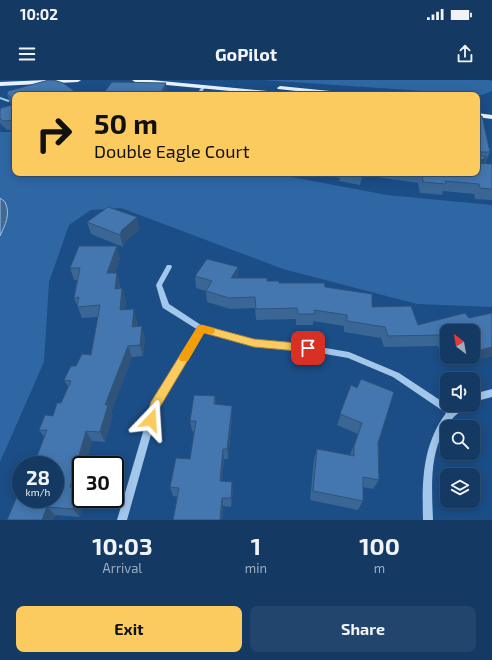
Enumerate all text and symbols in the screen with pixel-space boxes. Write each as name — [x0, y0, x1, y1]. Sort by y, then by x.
text: 10:02 — [20, 5, 58, 23]
icon: menu — [16, 43, 38, 65]
text: GoPilot — [215, 43, 277, 65]
icon: share — [454, 43, 476, 65]
text: 50 m — [94, 106, 158, 140]
icon: right — [28, 108, 80, 160]
text: Double Eagle Court — [94, 140, 250, 162]
north arrow — [440, 324, 480, 364]
map controls — [440, 324, 480, 508]
pin — [291, 331, 325, 365]
icon: arrive — [297, 337, 319, 359]
button: sound — [440, 372, 480, 412]
position arrow — [130, 399, 172, 441]
button: search — [440, 420, 480, 460]
speed limit sign: 30 — [72, 456, 124, 508]
text: 28 — [26, 465, 50, 489]
button: layers — [440, 468, 480, 508]
text: km/h — [26, 486, 50, 498]
text: 10:03 — [92, 531, 153, 560]
text: 1 — [251, 531, 261, 560]
text: 100 — [359, 531, 400, 560]
text: Arrival — [103, 560, 142, 576]
text: min — [245, 560, 267, 576]
text: m — [374, 560, 385, 576]
button: Exit — [16, 606, 242, 652]
button: Share — [250, 606, 476, 652]

